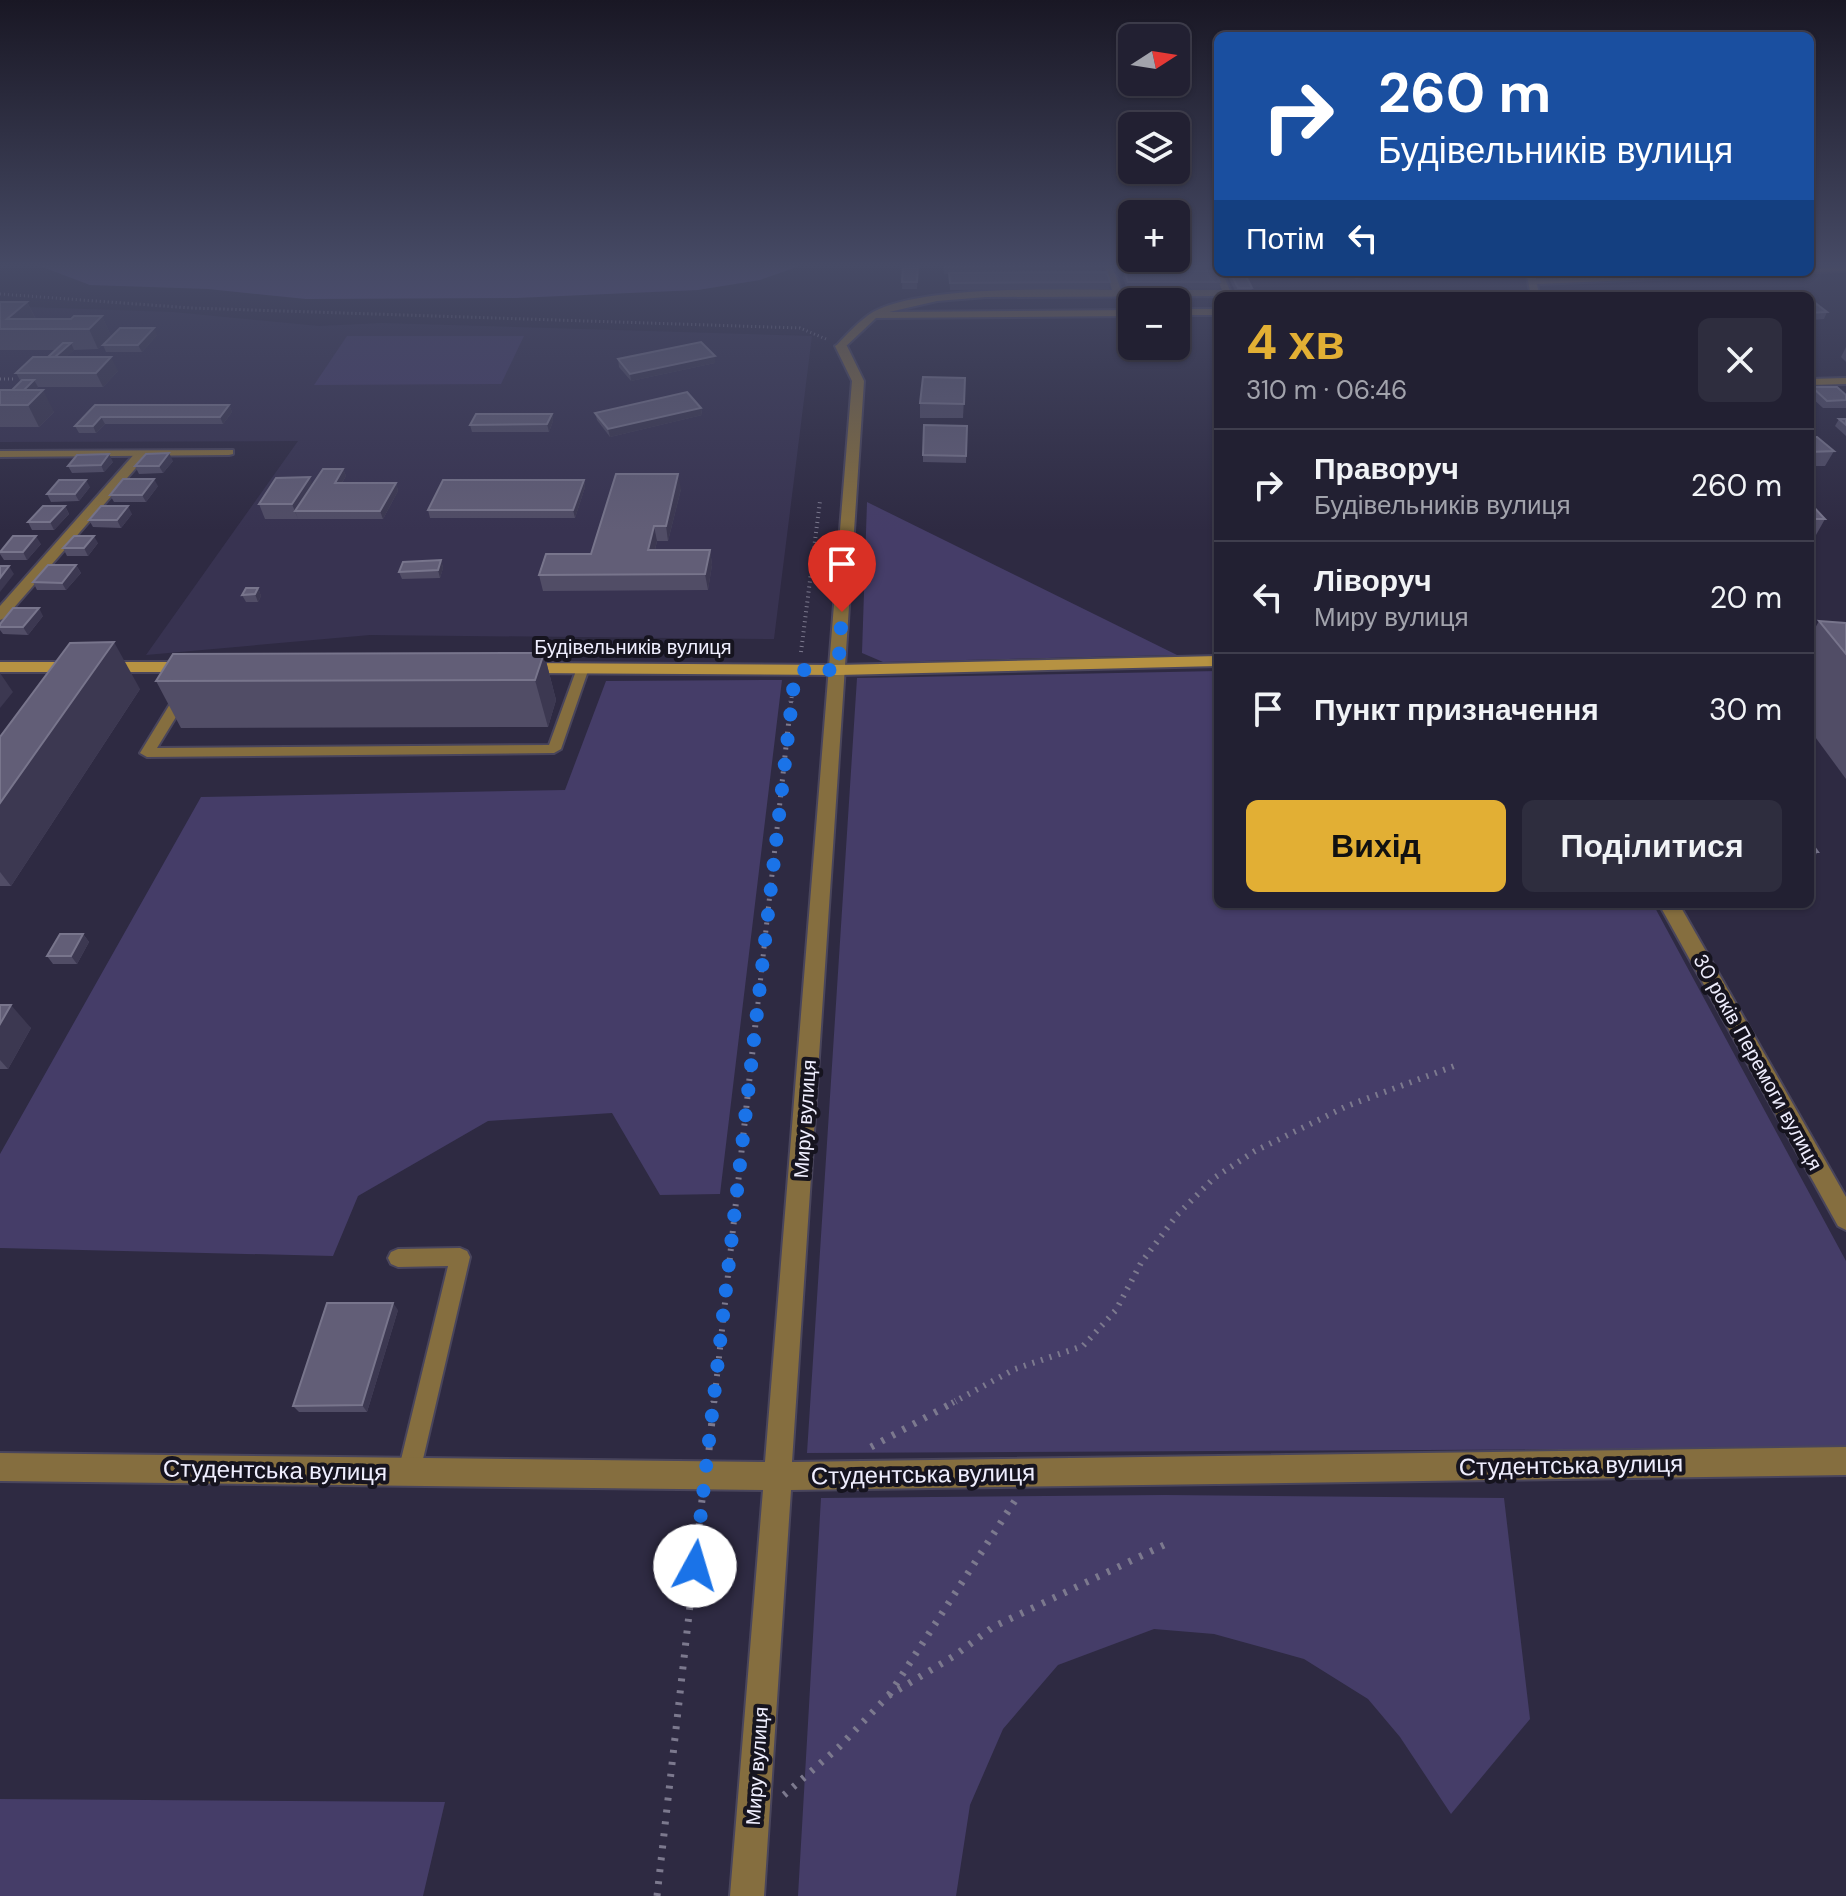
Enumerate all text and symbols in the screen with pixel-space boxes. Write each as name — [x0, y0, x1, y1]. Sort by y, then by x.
north arrow — [1118, 24, 1190, 96]
map controls — [1118, 24, 1190, 360]
text: 260 m — [1378, 56, 1551, 129]
icon: right — [1246, 64, 1350, 168]
button: layers — [1118, 112, 1190, 184]
text: Будівельників вулиця — [1378, 127, 1733, 174]
button: + — [1118, 200, 1190, 272]
icon: left — [1341, 216, 1385, 260]
text: Потім — [1246, 219, 1325, 258]
button: − — [1118, 288, 1190, 360]
text: 4 хв — [1246, 311, 1345, 374]
button: close — [1698, 318, 1782, 402]
text: 310 m · 06:46 — [1246, 373, 1407, 407]
text: Праворуч — [1314, 449, 1459, 488]
icon: right — [1246, 463, 1290, 507]
text: 260 m — [1691, 466, 1782, 505]
text: Будівельників вулиця — [1314, 488, 1571, 522]
pin — [808, 530, 876, 612]
icon: arrive — [820, 542, 864, 586]
text: Ліворуч — [1314, 561, 1432, 600]
icon: left — [1246, 575, 1290, 619]
text: 20 m — [1710, 578, 1782, 617]
text: Миру вулиця — [1314, 600, 1469, 634]
street label: Будівельників вулиця — [534, 634, 732, 660]
icon: arrive — [1246, 687, 1290, 731]
text: Пункт призначення — [1314, 690, 1599, 729]
text: 30 m — [1709, 690, 1782, 729]
button: Вихід — [1246, 800, 1506, 892]
button: Поділитися — [1522, 800, 1782, 892]
street label: 30 років Перемоги вулиця — [1688, 949, 1828, 1175]
street label: Миру вулиця — [788, 1059, 822, 1179]
street label: Студентська вулиця — [1459, 1448, 1683, 1482]
street label: Студентська вулиця — [163, 1453, 387, 1487]
street label: Студентська вулиця — [811, 1457, 1035, 1491]
position arrow — [653, 1524, 737, 1608]
street label: Миру вулиця — [740, 1706, 774, 1826]

